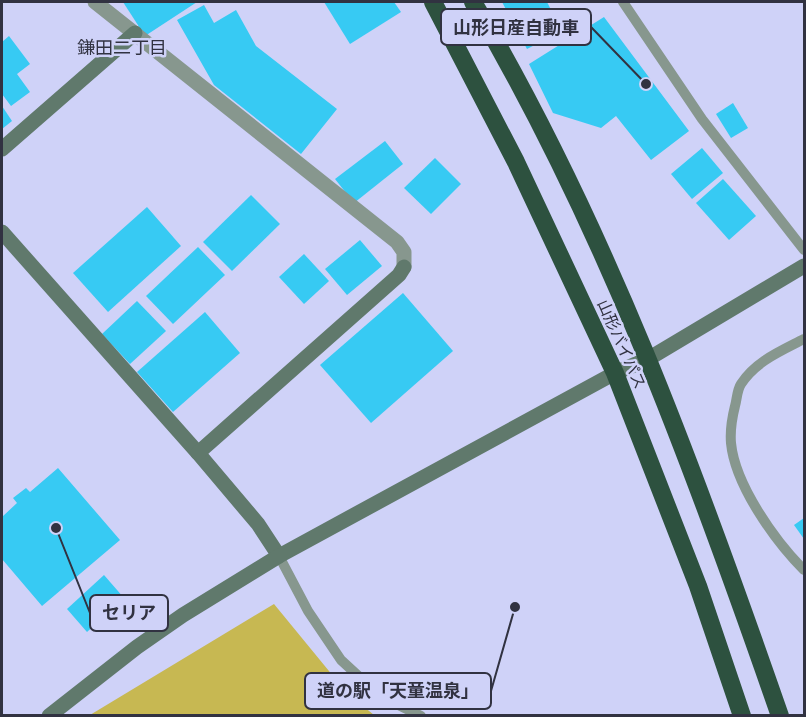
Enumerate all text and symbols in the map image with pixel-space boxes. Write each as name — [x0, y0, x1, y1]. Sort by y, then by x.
callout: 山形日産自動車 — [441, 9, 591, 45]
text: 山形日産自動車 — [453, 16, 579, 38]
district label: 鎌田二丁目 — [77, 36, 167, 58]
street label: 山形バイパス — [594, 296, 651, 391]
callout: セリア — [90, 595, 168, 631]
text: セリア — [102, 601, 156, 623]
callout: 道の駅「天童温泉」 — [305, 673, 491, 709]
text: 道の駅「天童温泉」 — [317, 679, 479, 701]

